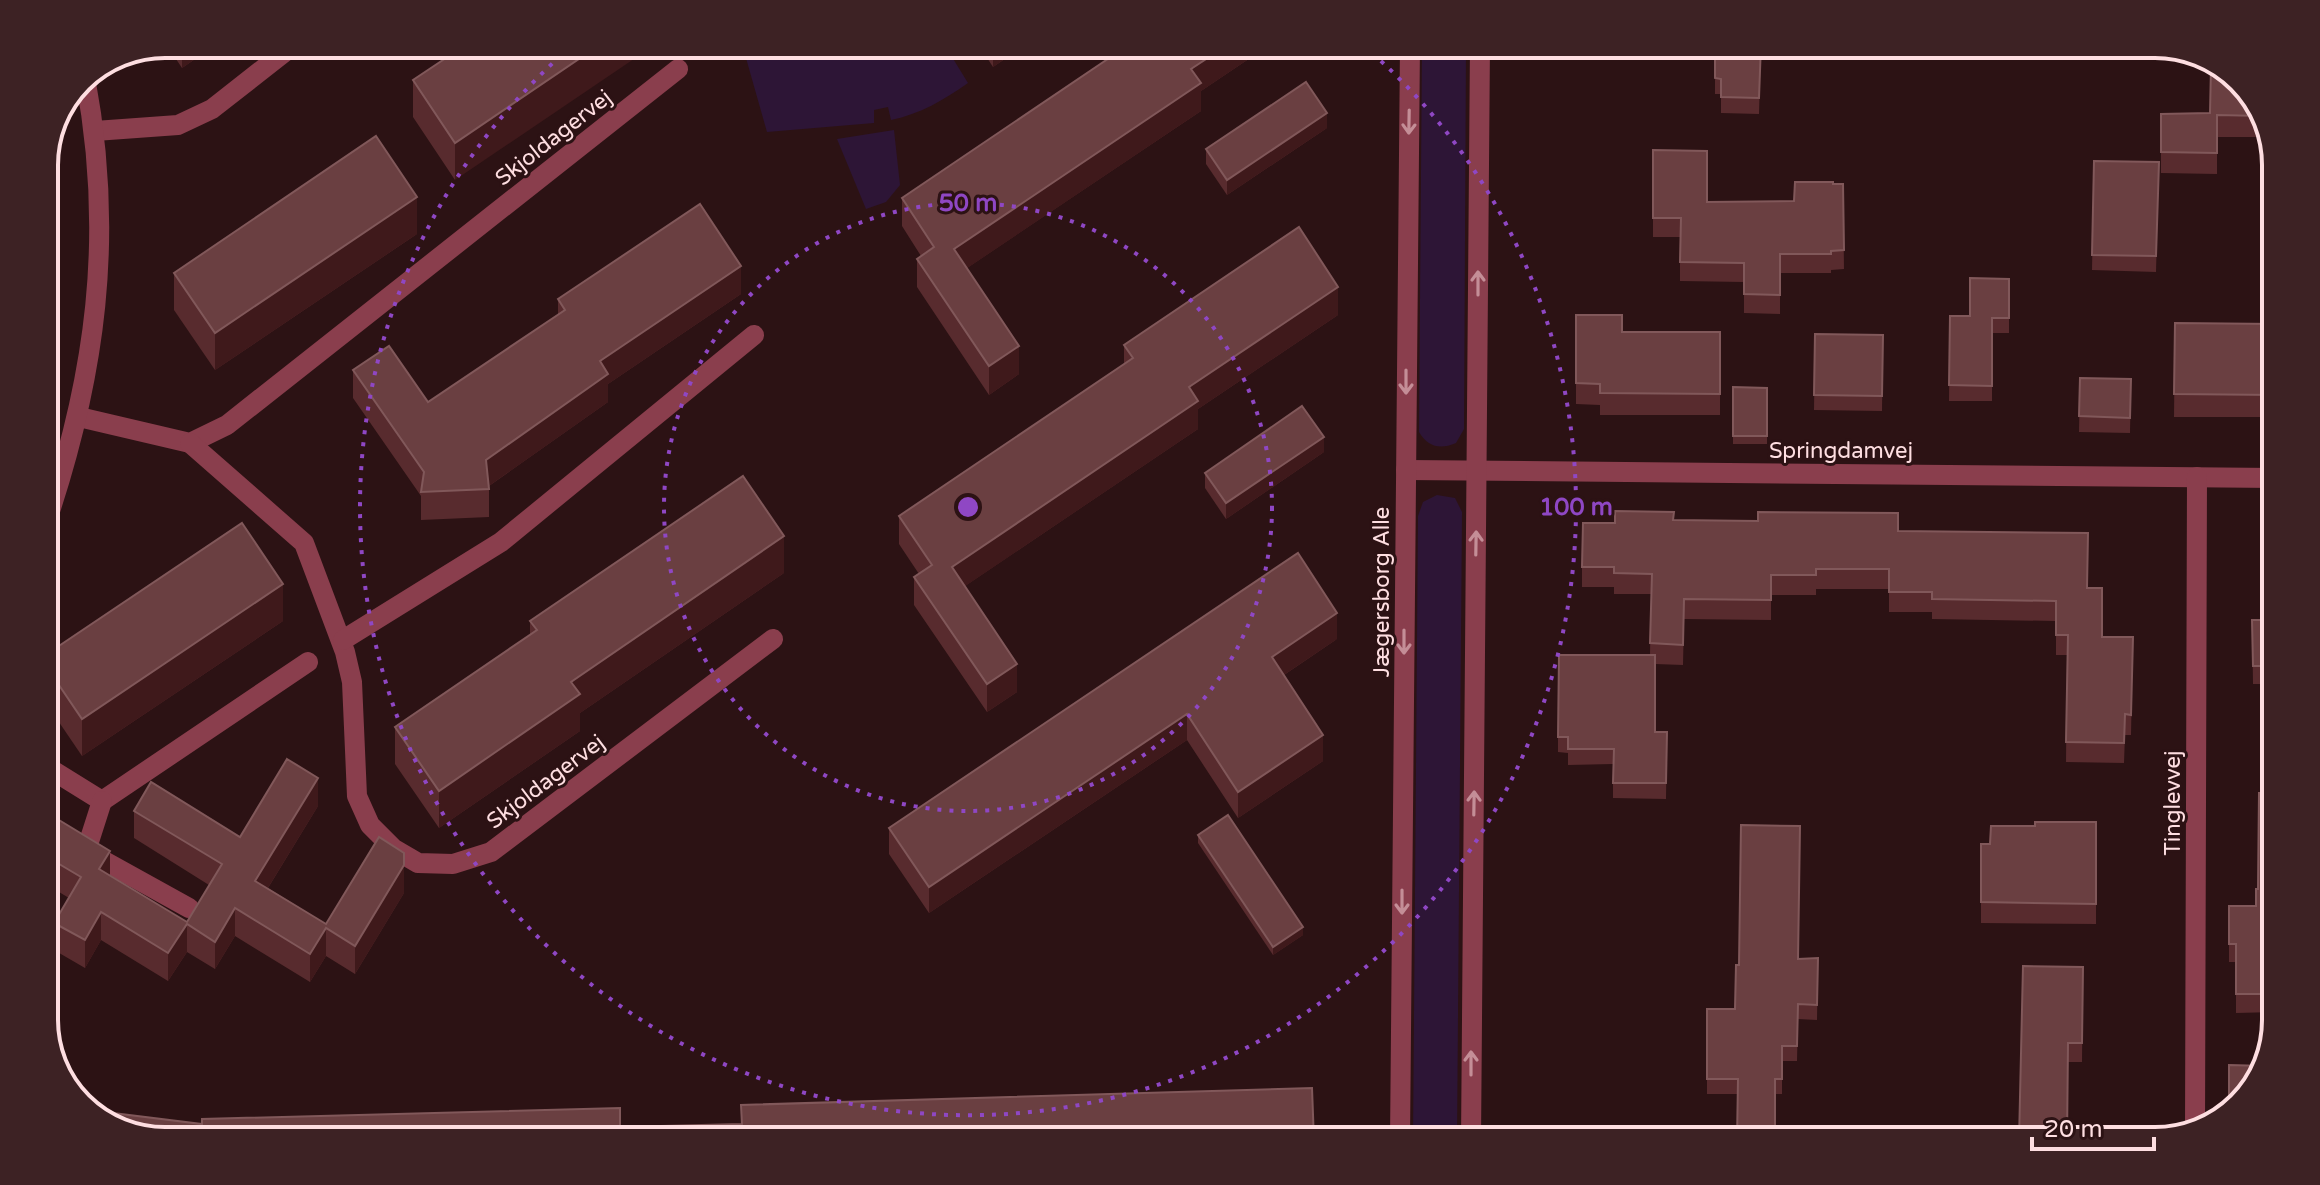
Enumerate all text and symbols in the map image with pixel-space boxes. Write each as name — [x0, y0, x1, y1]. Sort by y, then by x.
street label: Skjoldagervej — [490, 84, 617, 191]
one-way arrow — [1401, 108, 1417, 135]
text: 50 m — [939, 189, 997, 218]
one-way arrow — [1470, 270, 1486, 297]
one-way arrow — [1399, 368, 1414, 395]
street label: Springdamvej — [1769, 438, 1913, 464]
centre of rings — [954, 493, 982, 521]
text: 100 m — [1539, 493, 1613, 522]
street label: Jægersborg Alle — [1369, 507, 1395, 677]
one-way arrow — [1468, 530, 1484, 557]
one-way arrow — [1396, 628, 1412, 655]
street label: Skjoldagervej — [482, 729, 609, 834]
street label: Tinglevvej — [2160, 751, 2186, 855]
one-way arrow — [1466, 790, 1481, 817]
one-way arrow — [1394, 888, 1410, 915]
one-way arrow — [1464, 1050, 1479, 1077]
scale bar — [2032, 1101, 2154, 1151]
text: 20 m — [2044, 1115, 2102, 1144]

